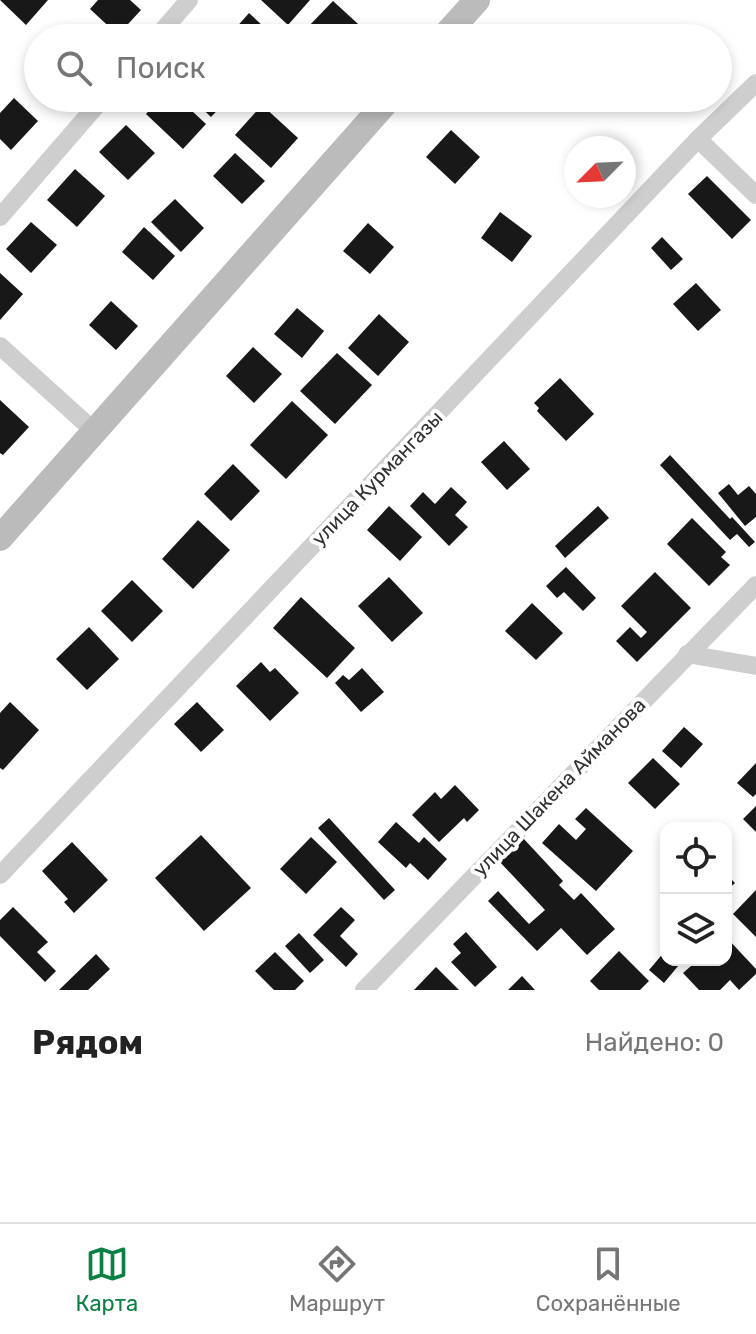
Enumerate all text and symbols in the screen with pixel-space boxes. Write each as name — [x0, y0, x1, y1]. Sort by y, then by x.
search box — [24, 24, 732, 112]
icon: search — [52, 46, 96, 90]
text: Поиск — [116, 50, 206, 86]
north arrow — [564, 136, 636, 208]
street label: улица Курмангазы — [307, 406, 447, 550]
street label: улица Шакена Айманова — [468, 693, 650, 881]
map controls — [660, 822, 732, 966]
button: locate — [660, 822, 732, 894]
button: layers — [660, 894, 732, 966]
text: Рядом — [32, 1022, 143, 1063]
text: Найдено: 0 — [585, 1027, 724, 1058]
tab: Карта — [75, 1242, 138, 1317]
tab: Маршрут — [289, 1242, 385, 1317]
tab: Сохранённые — [536, 1242, 681, 1317]

